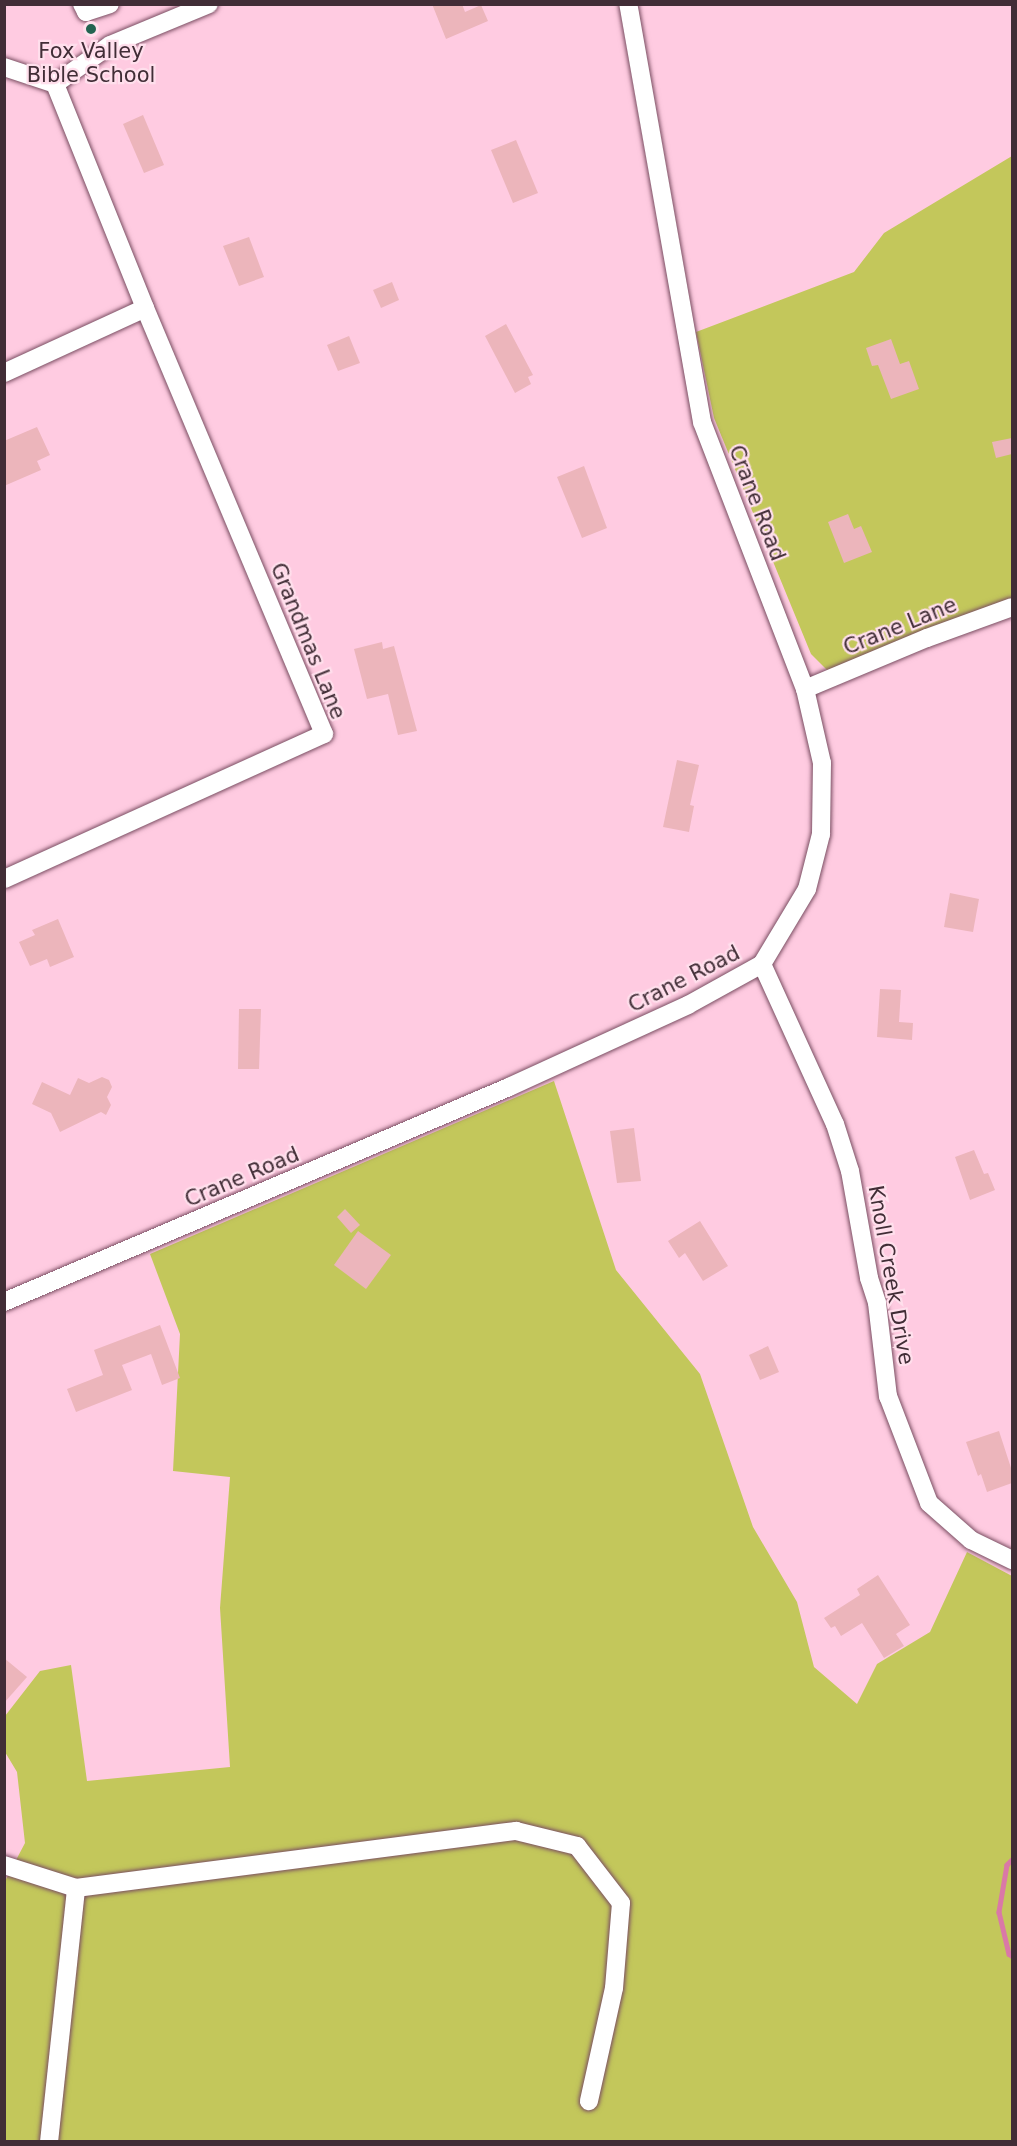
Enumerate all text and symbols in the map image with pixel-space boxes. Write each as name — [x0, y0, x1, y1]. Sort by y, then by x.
marker: Fox Valley Bible School — [84, 22, 98, 36]
place label: Fox Valley Bible School — [27, 38, 155, 88]
street label: Crane Road — [723, 442, 791, 564]
street label: Grandmas Lane — [265, 559, 351, 723]
street label: Crane Lane — [840, 592, 960, 660]
street label: Crane Road — [624, 940, 744, 1018]
street label: Crane Road — [181, 1142, 303, 1212]
street label: Knoll Creek Drive — [863, 1183, 919, 1367]

